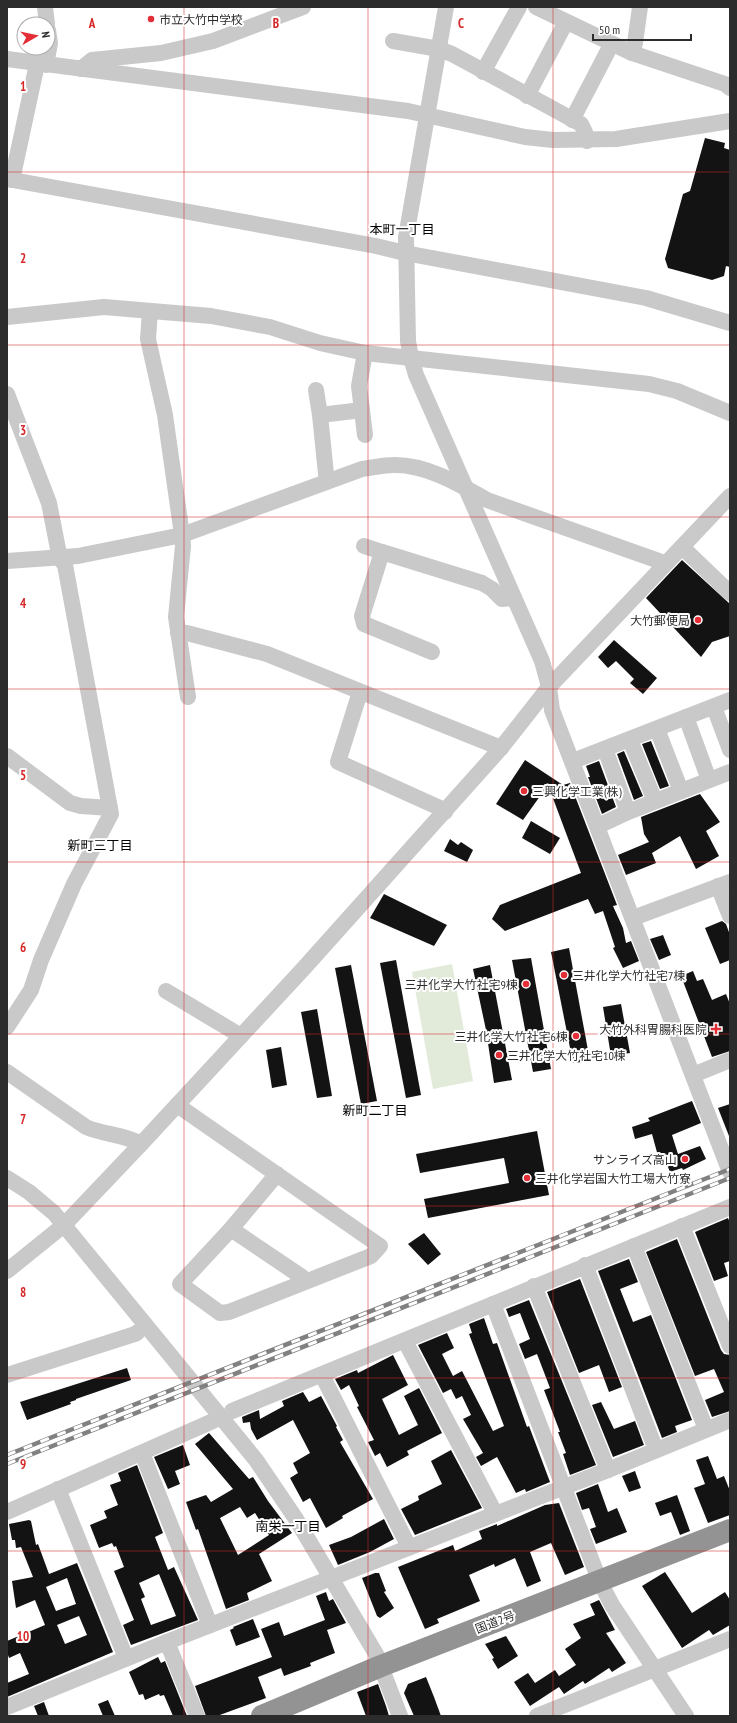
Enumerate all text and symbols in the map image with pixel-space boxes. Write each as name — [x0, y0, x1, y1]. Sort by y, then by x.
place label: 市立大竹中学校 — [159, 12, 243, 27]
marker: 市立大竹中学校 — [146, 14, 156, 24]
text: A — [88, 15, 96, 32]
text: B — [273, 15, 279, 32]
text: C — [458, 15, 464, 32]
north arrow — [16, 16, 56, 56]
scale bar — [593, 16, 691, 42]
text: 50 m — [599, 22, 620, 37]
text: N — [38, 30, 53, 39]
text: 1 — [20, 78, 26, 95]
district label: 本町一丁目 — [369, 221, 435, 238]
text: 2 — [20, 250, 26, 267]
text: 3 — [20, 422, 26, 439]
text: 4 — [20, 595, 27, 612]
place label: 大竹郵便局 — [630, 613, 690, 628]
marker: 大竹郵便局 — [693, 615, 703, 625]
text: 5 — [20, 767, 26, 784]
place label: 三興化学工業(株) — [532, 784, 622, 799]
marker: 三興化学工業(株) — [519, 786, 529, 796]
district label: 新町三丁目 — [67, 837, 133, 854]
text: 6 — [20, 939, 26, 956]
place label: 三井化学大竹社宅7棟 — [572, 968, 685, 983]
marker: 三井化学大竹社宅7棟 — [559, 970, 569, 980]
place label: 三井化学大竹社宅9棟 — [405, 977, 518, 992]
marker: 三井化学大竹社宅9棟 — [521, 979, 531, 989]
place label: 大竹外科胃腸科医院 — [599, 1022, 707, 1037]
marker: 大竹外科胃腸科医院 — [710, 1023, 722, 1035]
place label: 三井化学大竹社宅6棟 — [455, 1029, 568, 1044]
marker: 三井化学大竹社宅6棟 — [571, 1031, 581, 1041]
place label: 三井化学大竹社宅10棟 — [507, 1048, 626, 1063]
marker: 三井化学大竹社宅10棟 — [494, 1050, 504, 1060]
district label: 新町二丁目 — [342, 1102, 408, 1119]
text: 7 — [20, 1111, 26, 1128]
place label: サンライズ高山 — [593, 1152, 677, 1167]
marker: サンライズ高山 — [680, 1154, 690, 1164]
place label: 三井化学岩国大竹工場大竹寮 — [535, 1171, 691, 1186]
marker: 三井化学岩国大竹工場大竹寮 — [522, 1173, 532, 1183]
text: 8 — [20, 1284, 26, 1301]
text: 9 — [20, 1456, 26, 1473]
district label: 南栄一丁目 — [255, 1518, 321, 1535]
street label: 国道2号 — [473, 1608, 517, 1636]
text: 10 — [17, 1628, 29, 1645]

